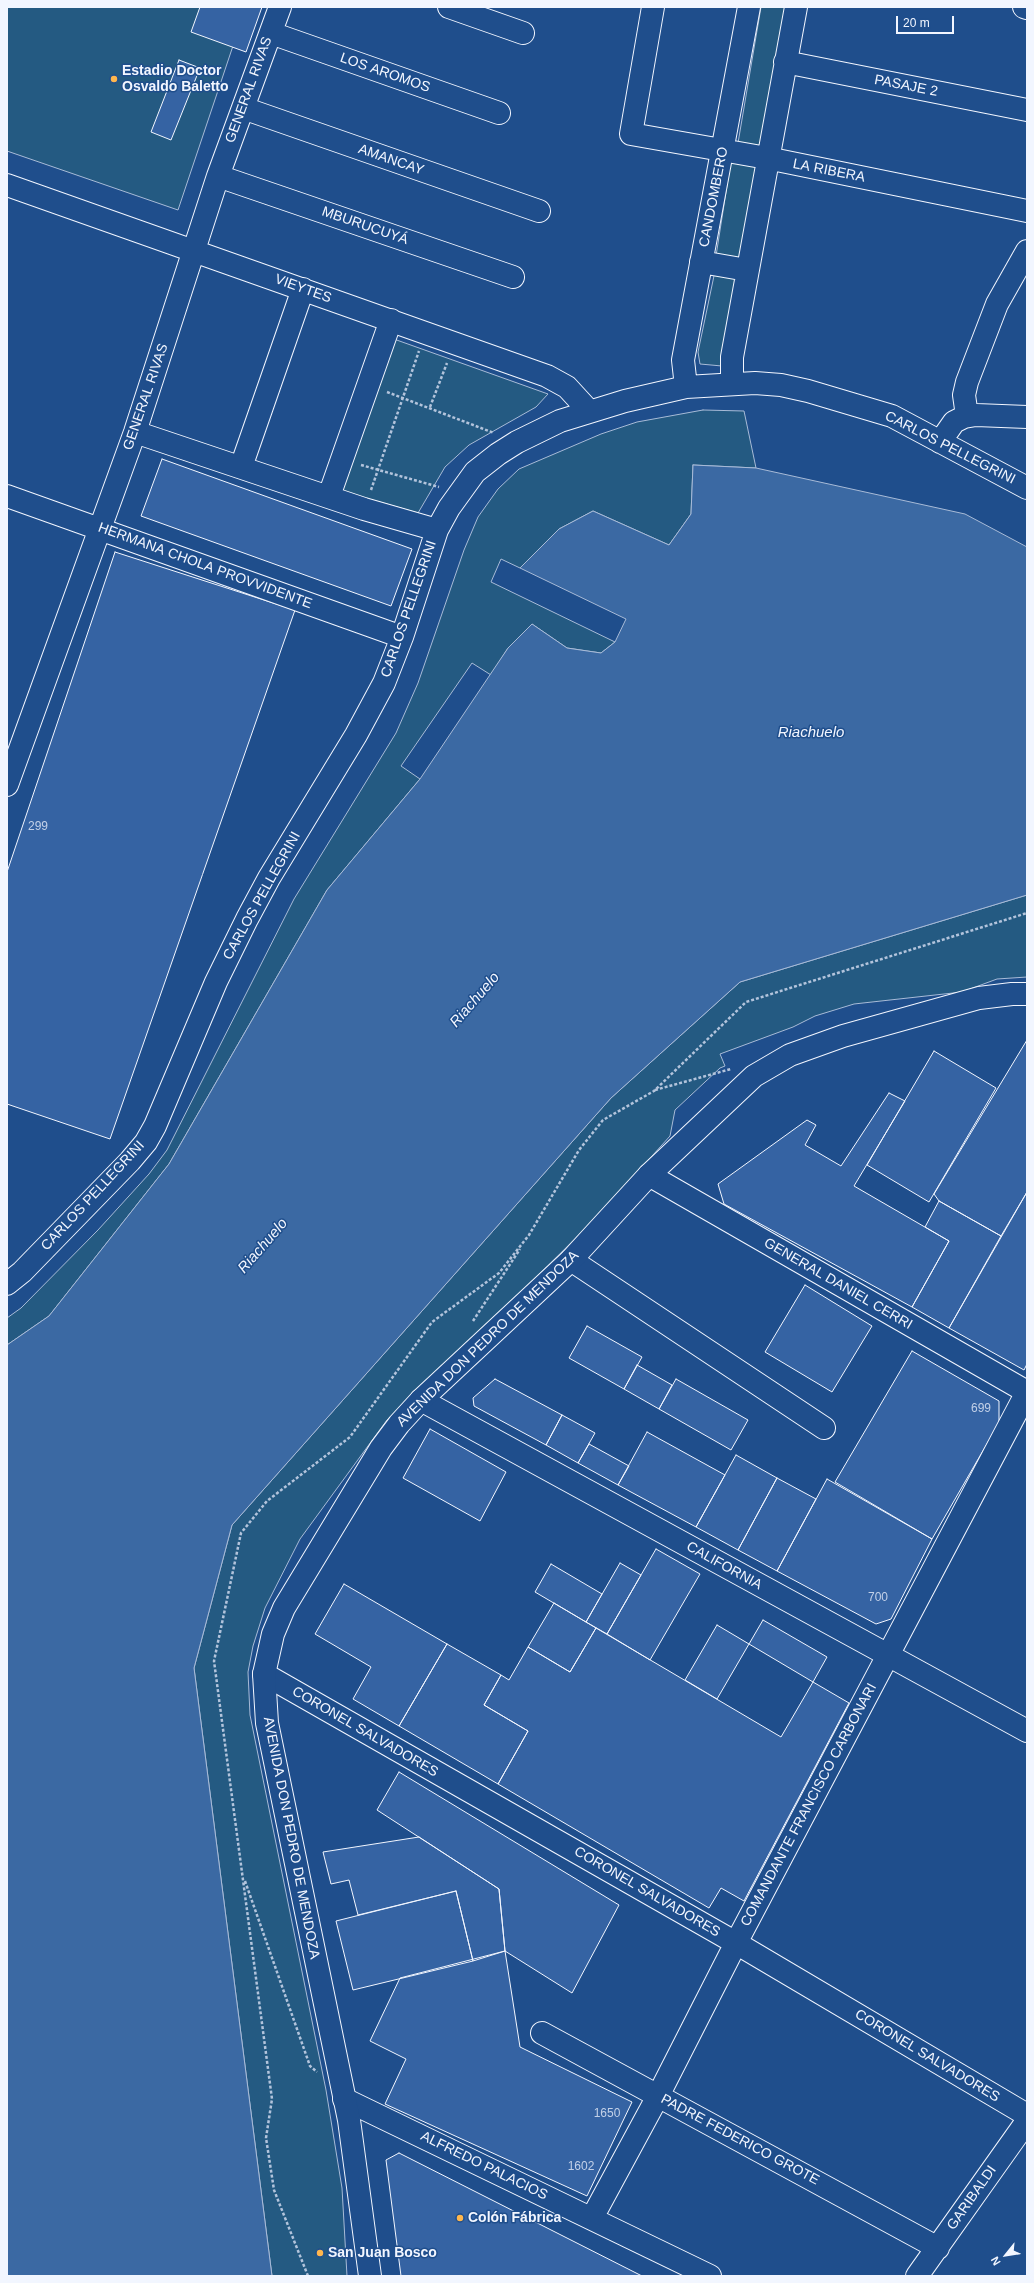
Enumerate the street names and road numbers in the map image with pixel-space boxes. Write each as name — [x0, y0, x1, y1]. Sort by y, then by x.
street label: GENERAL RIVAS — [222, 35, 276, 145]
street label: LOS AROMOS — [338, 50, 432, 96]
street label: PASAJE 2 — [873, 72, 939, 100]
street label: AMANCAY — [356, 141, 426, 179]
street label: CANDOMBERO — [696, 145, 732, 249]
street label: LA RIBERA — [792, 156, 866, 186]
street label: MBURUCUYÁ — [320, 203, 410, 249]
street label: VIEYTES — [272, 271, 334, 307]
street label: GENERAL RIVAS — [120, 341, 172, 453]
street label: CARLOS PELLEGRINI — [882, 408, 1018, 488]
street label: HERMANA CHOLA PROVVIDENTE — [96, 519, 314, 613]
street label: CARLOS PELLEGRINI — [378, 538, 440, 680]
street label: CARLOS PELLEGRINI — [220, 829, 304, 963]
street label: CARLOS PELLEGRINI — [38, 1138, 148, 1254]
street label: GENERAL DANIEL CERRI — [761, 1235, 915, 1333]
street label: AVENIDA DON PEDRO DE MENDOZA — [394, 1247, 582, 1431]
street label: CALIFORNIA — [683, 1538, 765, 1594]
street label: COMANDANTE FRANCISCO CARBONARI — [737, 1681, 881, 1929]
street label: CORONEL SALVADORES — [289, 1683, 441, 1781]
street label: AVENIDA DON PEDRO DE MENDOZA — [259, 1715, 323, 1961]
street label: CORONEL SALVADORES — [571, 1843, 723, 1941]
street label: CORONEL SALVADORES — [852, 2006, 1002, 2106]
street label: PADRE FEDERICO GROTE — [658, 2091, 822, 2189]
street label: ALFREDO PALACIOS — [418, 2128, 550, 2204]
street label: GARIBALDI — [944, 2163, 1000, 2233]

